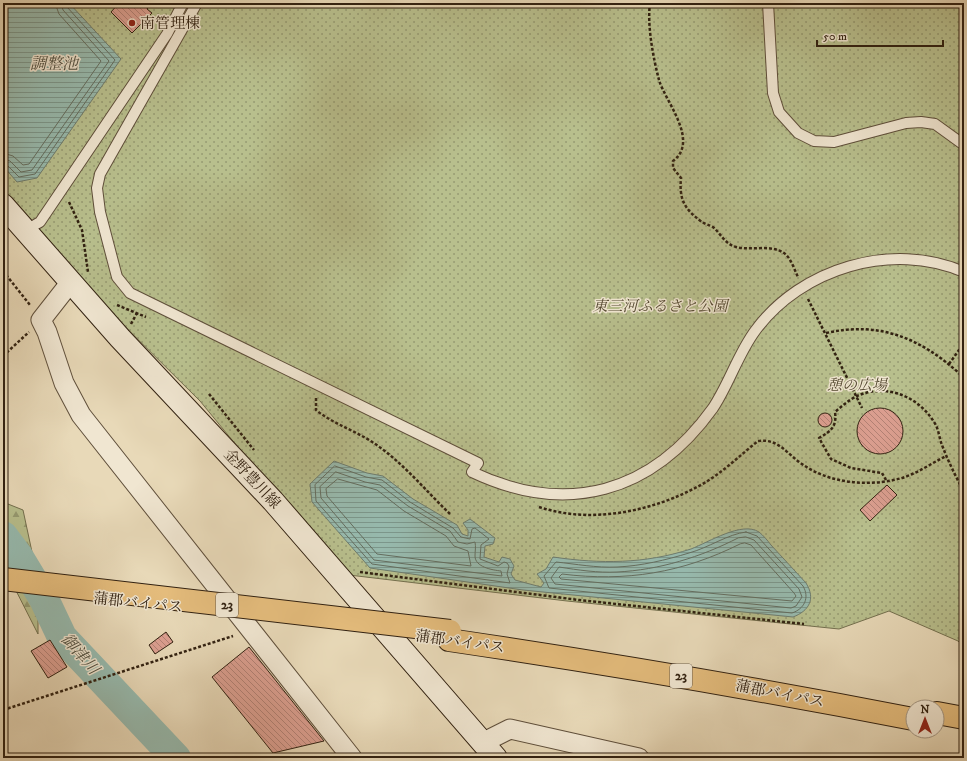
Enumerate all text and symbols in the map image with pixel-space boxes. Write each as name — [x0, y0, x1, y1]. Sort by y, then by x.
place label: 南管理棟 — [140, 14, 200, 33]
marker: 南管理棟 — [127, 18, 137, 28]
scale bar — [817, 22, 943, 48]
text: 50 m — [823, 29, 847, 44]
water label: 調整池 — [30, 54, 80, 74]
park label: 東三河ふるさと公園 — [592, 297, 730, 316]
park label: 憩の広場 — [827, 376, 889, 395]
street label: 金野豊川線 — [219, 445, 285, 513]
street label: 蒲郡バイパス — [92, 589, 184, 617]
road number: 23 — [216, 593, 238, 617]
street label: 蒲郡バイパス — [414, 626, 506, 658]
water label: 御津川 — [57, 629, 105, 680]
road number: 23 — [670, 664, 692, 688]
street label: 蒲郡バイパス — [734, 676, 826, 712]
north arrow — [905, 699, 945, 739]
text: N — [920, 703, 930, 717]

